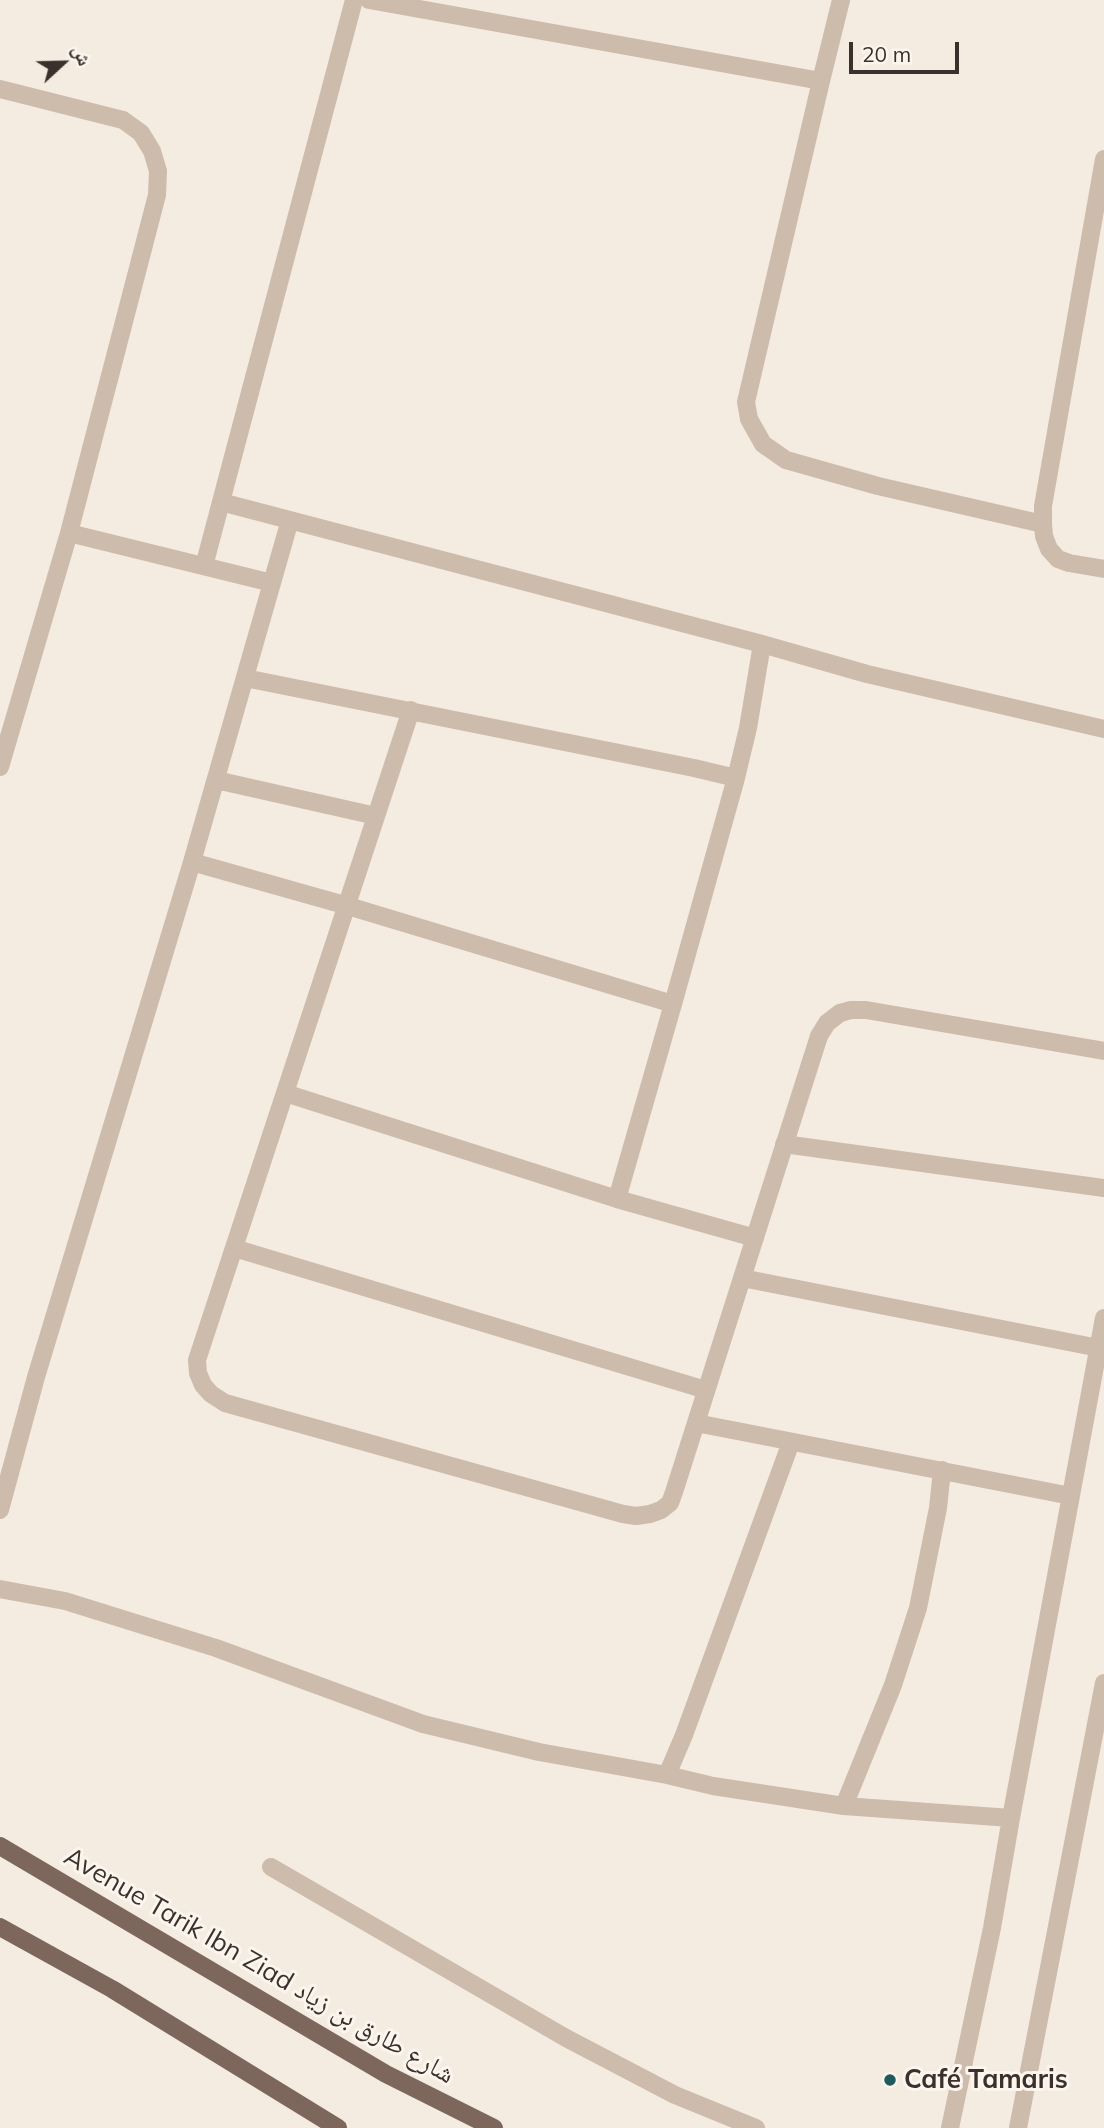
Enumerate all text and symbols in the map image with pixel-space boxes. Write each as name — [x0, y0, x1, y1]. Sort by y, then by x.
north arrow — [28, 28, 98, 98]
scale bar — [852, 28, 962, 72]
text: ش — [68, 41, 97, 69]
text: 20 m — [862, 41, 911, 67]
street label: Avenue Tarik Ibn Ziad شارع طارق بن زياد — [58, 1841, 460, 2091]
place label: Café Tamaris — [904, 2064, 1068, 2096]
marker: Café Tamaris — [882, 2072, 898, 2088]

